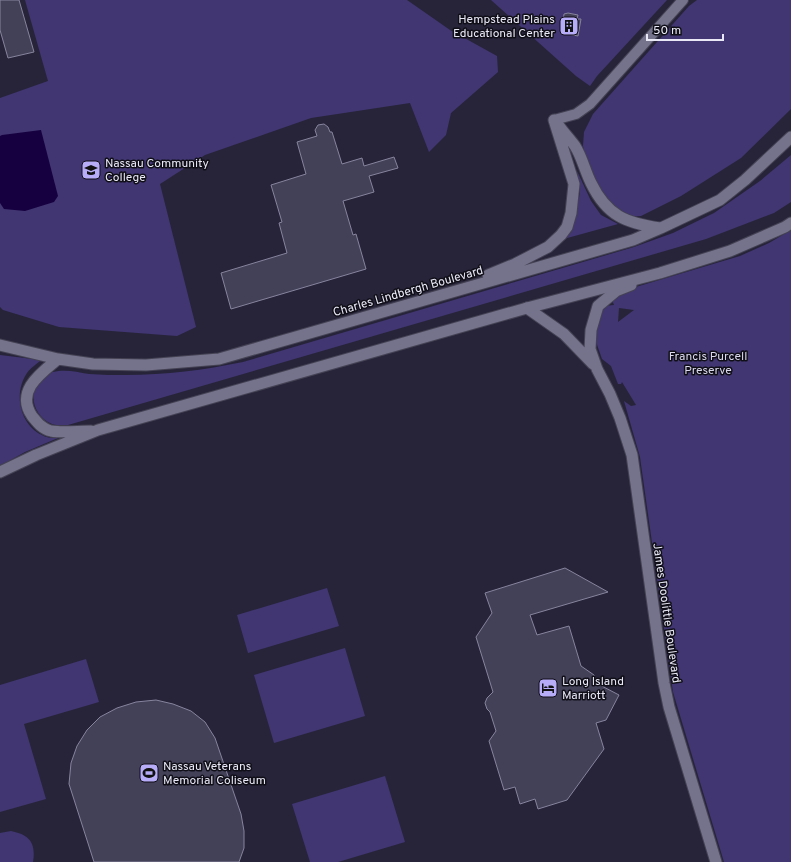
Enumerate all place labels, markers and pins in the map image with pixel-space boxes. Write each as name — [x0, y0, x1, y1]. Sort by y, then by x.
place label: Hempstead Plains Educational Center — [453, 12, 555, 42]
building icon: Hempstead Plains Educational Center — [558, 15, 580, 37]
place label: Nassau Community College — [105, 156, 209, 186]
school or university icon: Nassau Community College — [80, 159, 102, 181]
place label: Long Island Marriott — [562, 674, 624, 704]
hotel icon: Long Island Marriott — [537, 677, 559, 699]
place label: Nassau Veterans Memorial Coliseum — [163, 759, 266, 789]
sports icon: Nassau Veterans Memorial Coliseum — [138, 762, 160, 784]

